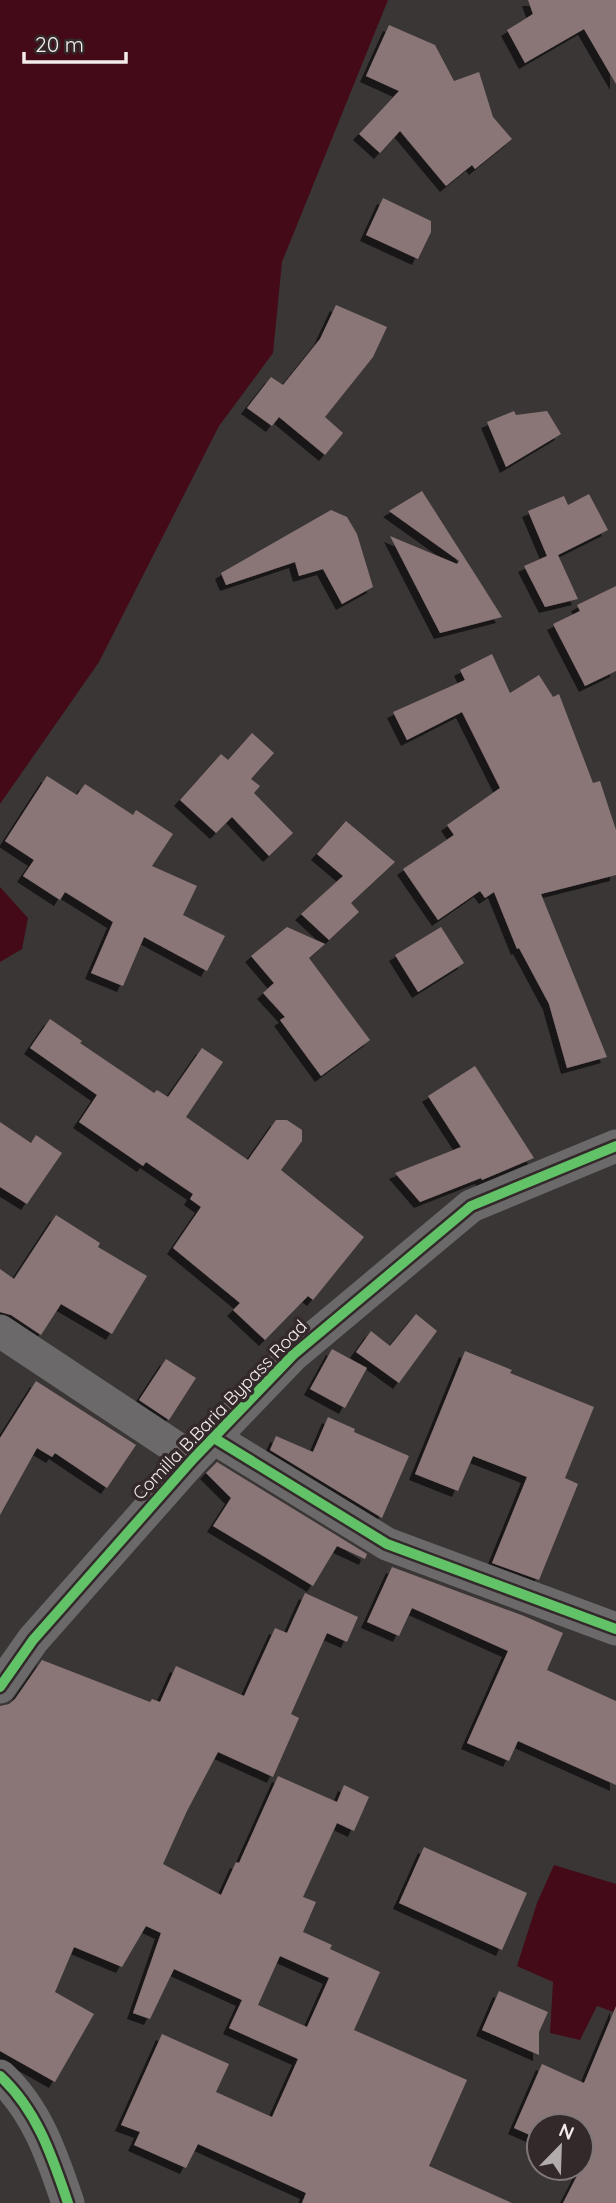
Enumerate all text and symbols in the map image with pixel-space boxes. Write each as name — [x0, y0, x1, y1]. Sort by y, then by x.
scale bar — [24, 21, 126, 65]
text: 20 m — [35, 31, 84, 57]
street label: Comilla B.Baria Bypass Road — [128, 1315, 312, 1504]
north arrow — [525, 2112, 595, 2182]
text: N — [556, 2118, 578, 2145]

